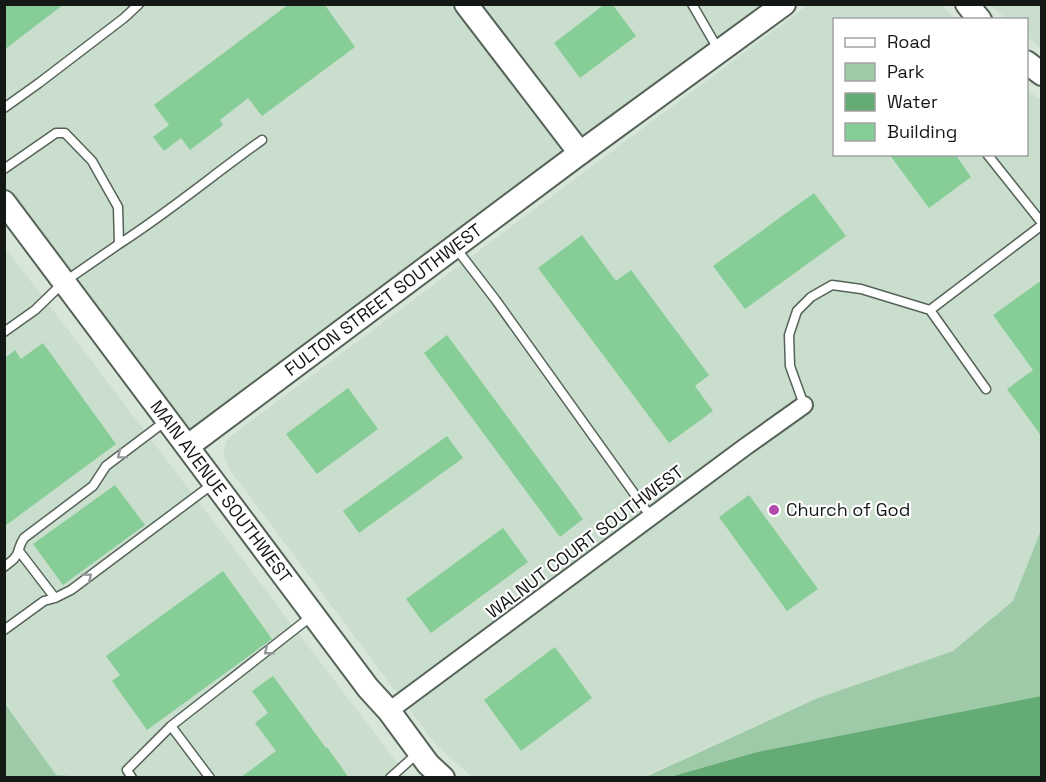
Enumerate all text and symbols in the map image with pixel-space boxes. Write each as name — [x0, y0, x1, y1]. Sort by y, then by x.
legend — [833, 18, 1028, 156]
text: Road — [887, 30, 931, 53]
text: Park — [887, 60, 925, 83]
text: Water — [887, 90, 938, 113]
text: Building — [887, 120, 957, 143]
street label: FULTON STREET SOUTHWEST — [280, 218, 487, 381]
street label: MAIN AVENUE SOUTHWEST — [145, 395, 298, 588]
one-way arrow — [116, 447, 127, 458]
street label: WALNUT COURT SOUTHWEST — [482, 460, 688, 623]
place label: Church of God — [786, 498, 910, 521]
marker: Church of God — [767, 503, 781, 517]
one-way arrow — [82, 573, 93, 584]
one-way arrow — [263, 644, 274, 655]

